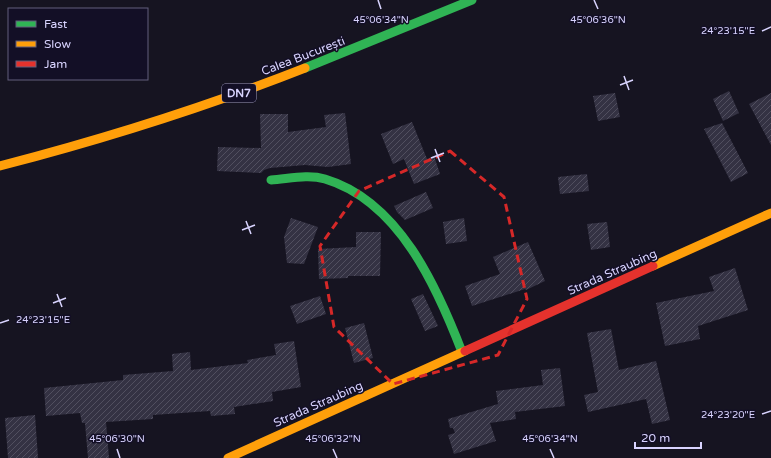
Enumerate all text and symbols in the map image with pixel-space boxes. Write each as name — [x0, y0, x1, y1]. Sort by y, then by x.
legend — [8, 8, 148, 80]
text: 45°06'34"N — [353, 14, 409, 26]
text: 45°06'36"N — [570, 14, 626, 26]
text: Fast — [44, 17, 68, 31]
text: 24°23'15"E — [701, 25, 755, 37]
street label: Calea București — [259, 34, 347, 78]
text: Slow — [44, 37, 71, 51]
text: Jam — [44, 57, 67, 71]
road number: DN7 — [222, 84, 256, 102]
street label: Strada Straubing — [565, 246, 659, 298]
text: 24°23'15"E — [16, 314, 70, 326]
street label: Strada Straubing — [271, 378, 365, 430]
text: 24°23'20"E — [701, 409, 755, 421]
scale bar — [635, 424, 701, 450]
text: 20 m — [641, 431, 670, 445]
text: 45°06'30"N — [89, 433, 145, 445]
text: 45°06'32"N — [305, 433, 361, 445]
text: 45°06'34"N — [522, 433, 578, 445]

